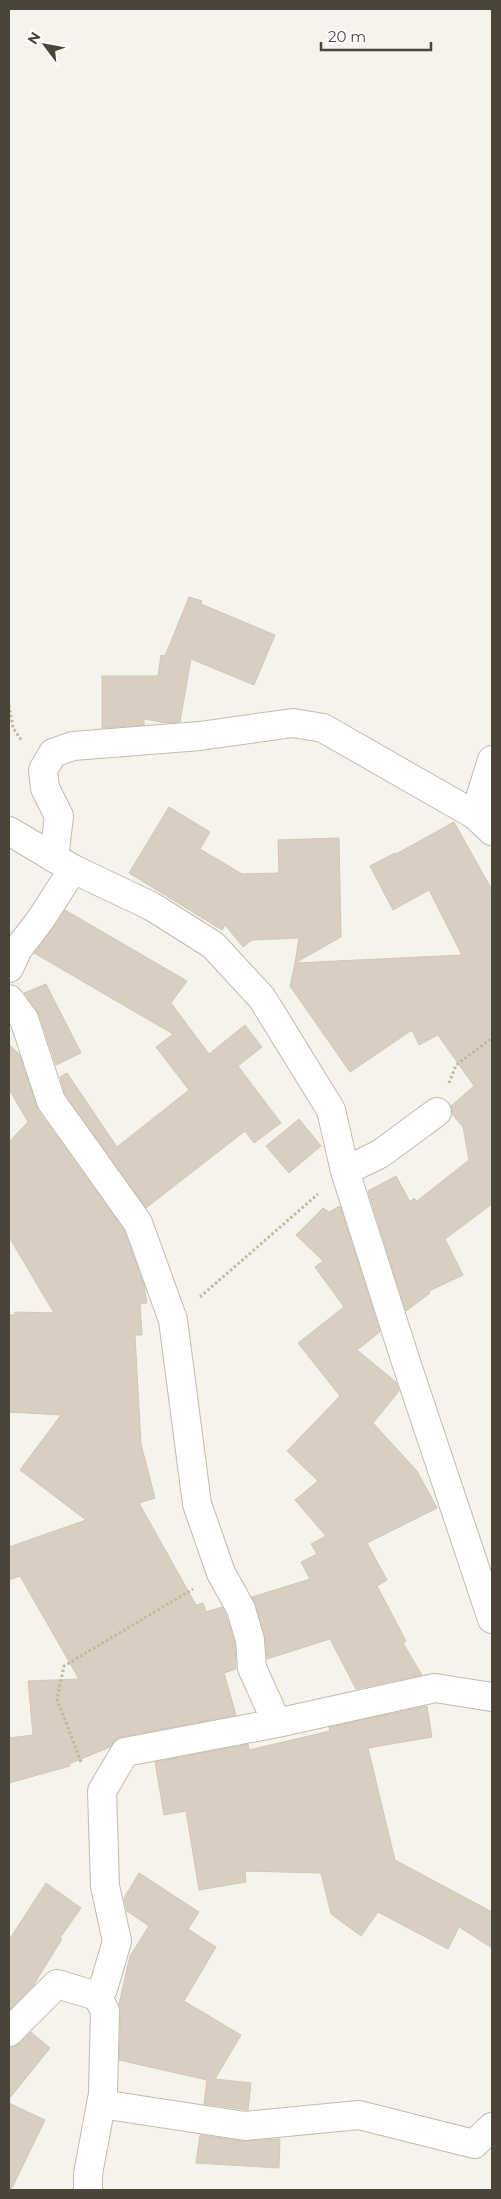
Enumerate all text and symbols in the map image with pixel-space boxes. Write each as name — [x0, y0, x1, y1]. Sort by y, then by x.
north arrow — [20, 20, 70, 70]
scale bar — [321, 20, 431, 52]
text: 20 m — [328, 27, 366, 46]
text: N — [23, 29, 45, 48]

